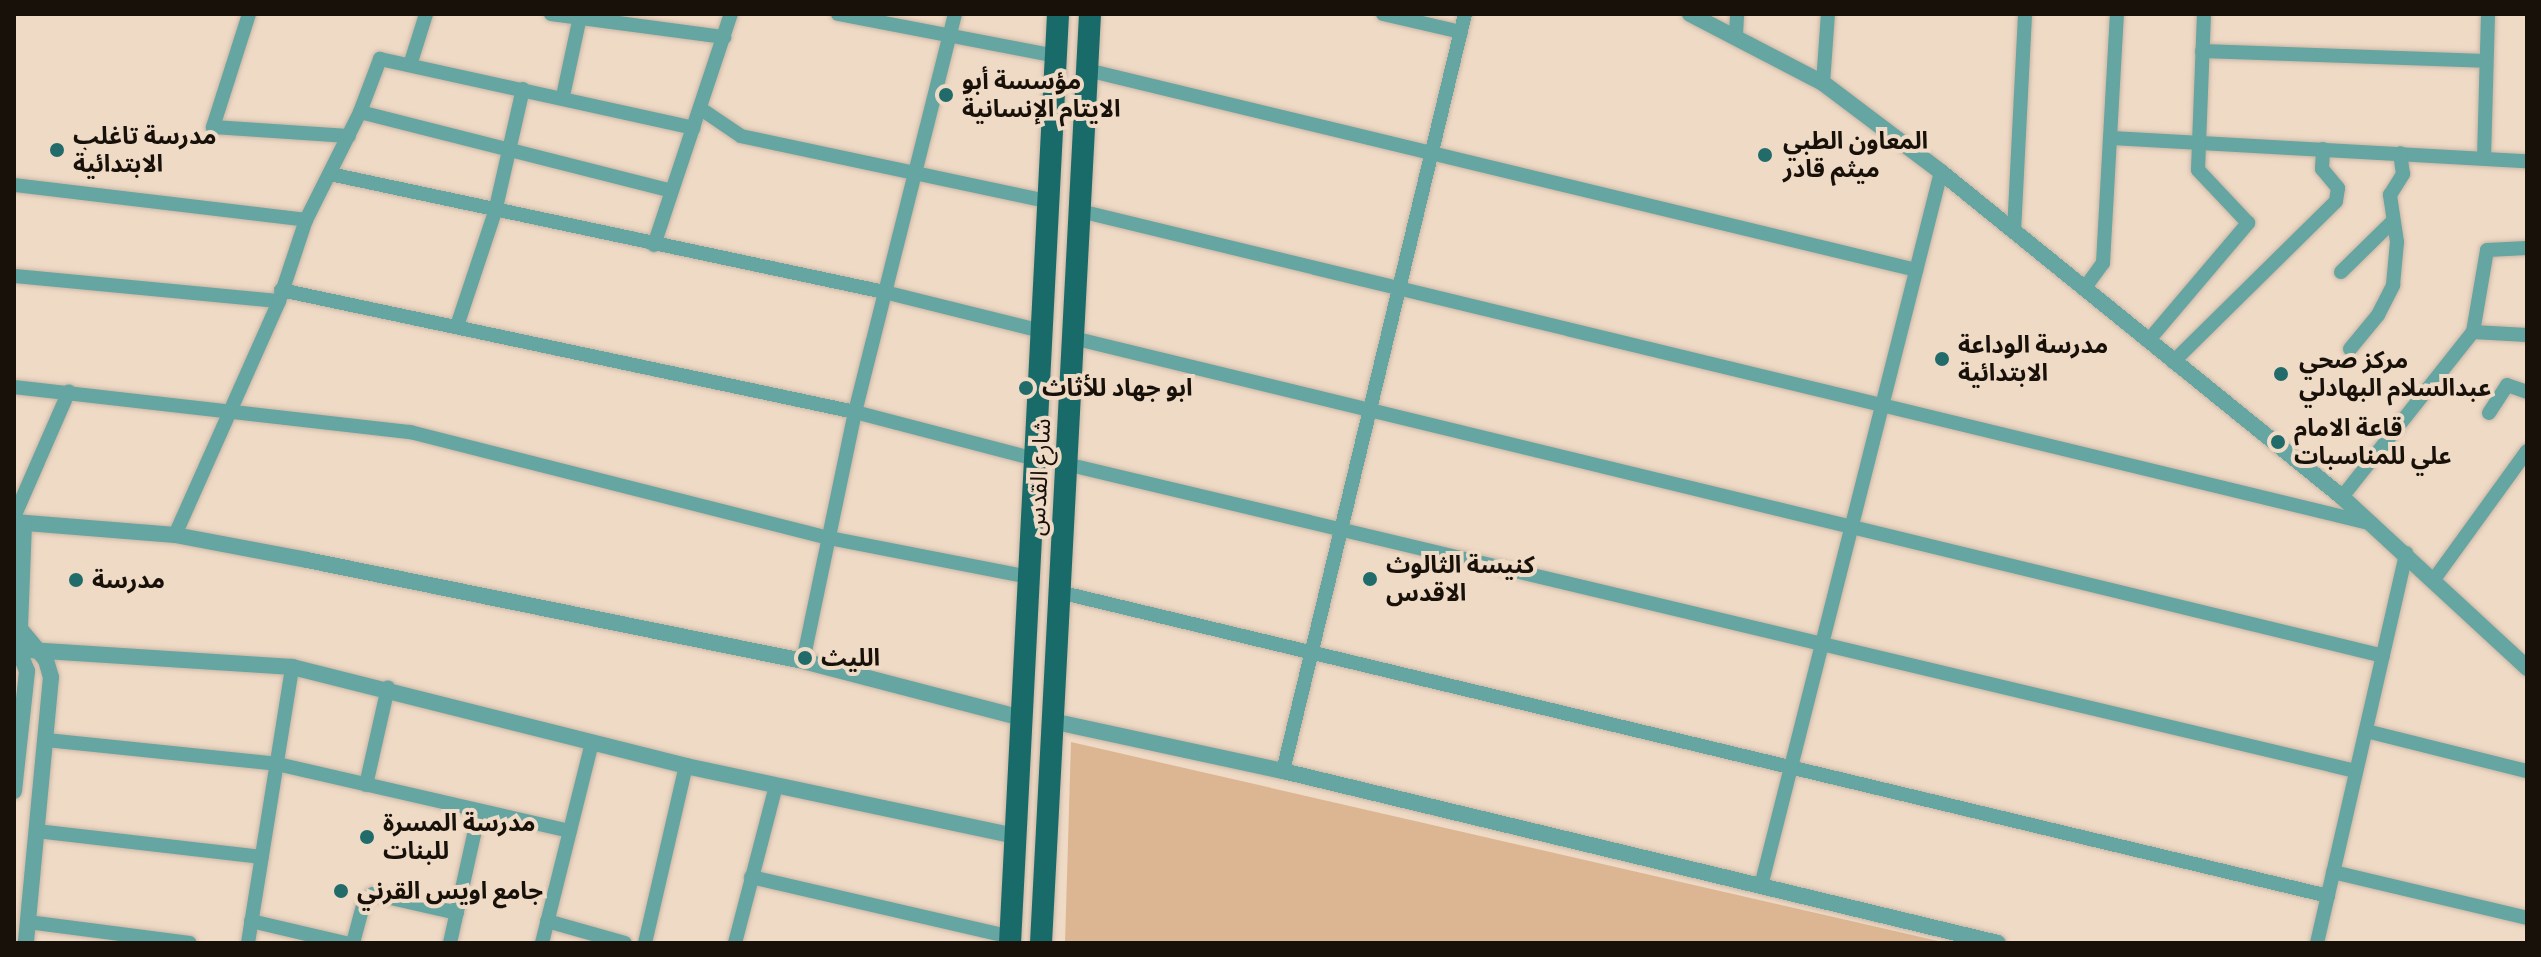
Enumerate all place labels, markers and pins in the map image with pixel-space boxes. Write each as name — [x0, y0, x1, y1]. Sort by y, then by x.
place label: مؤسسة أبو الايتام الإنسانية — [962, 67, 1121, 123]
marker: مؤسسة أبو الايتام الإنسانية — [937, 86, 955, 104]
place label: مدرسة تاغلب الابتدائية — [73, 122, 217, 178]
place label: المعاون الطبي ميثم قادر — [1783, 127, 1928, 183]
marker: مدرسة تاغلب الابتدائية — [48, 141, 66, 159]
marker: المعاون الطبي ميثم قادر — [1754, 144, 1776, 166]
place label: مدرسة الوداعة الابتدائية — [1958, 331, 2108, 387]
place label: مركز صحي عبدالسلام البهادلي — [2299, 346, 2491, 402]
marker: مدرسة الوداعة الابتدائية — [1933, 350, 1951, 368]
marker: مركز صحي عبدالسلام البهادلي — [2270, 363, 2292, 385]
place label: ابو جهاد للأثاث — [1042, 374, 1193, 402]
marker: ابو جهاد للأثاث — [1017, 379, 1035, 397]
place label: قاعة الامام علي للمناسبات — [2294, 414, 2452, 470]
marker: قاعة الامام علي للمناسبات — [2269, 433, 2287, 451]
place label: كنيسة الثالوث الاقدس — [1386, 551, 1535, 607]
place label: مدرسة — [92, 566, 165, 594]
marker: كنيسة الثالوث الاقدس — [1361, 570, 1379, 588]
marker: مدرسة — [67, 571, 85, 589]
place label: الليث — [821, 644, 880, 672]
marker: الليث — [796, 649, 814, 667]
place label: مدرسة المسرة للبنات — [383, 809, 536, 865]
marker: مدرسة المسرة للبنات — [358, 828, 376, 846]
place label: جامع اويس القرني — [357, 877, 543, 905]
marker: جامع اويس القرني — [332, 882, 350, 900]

